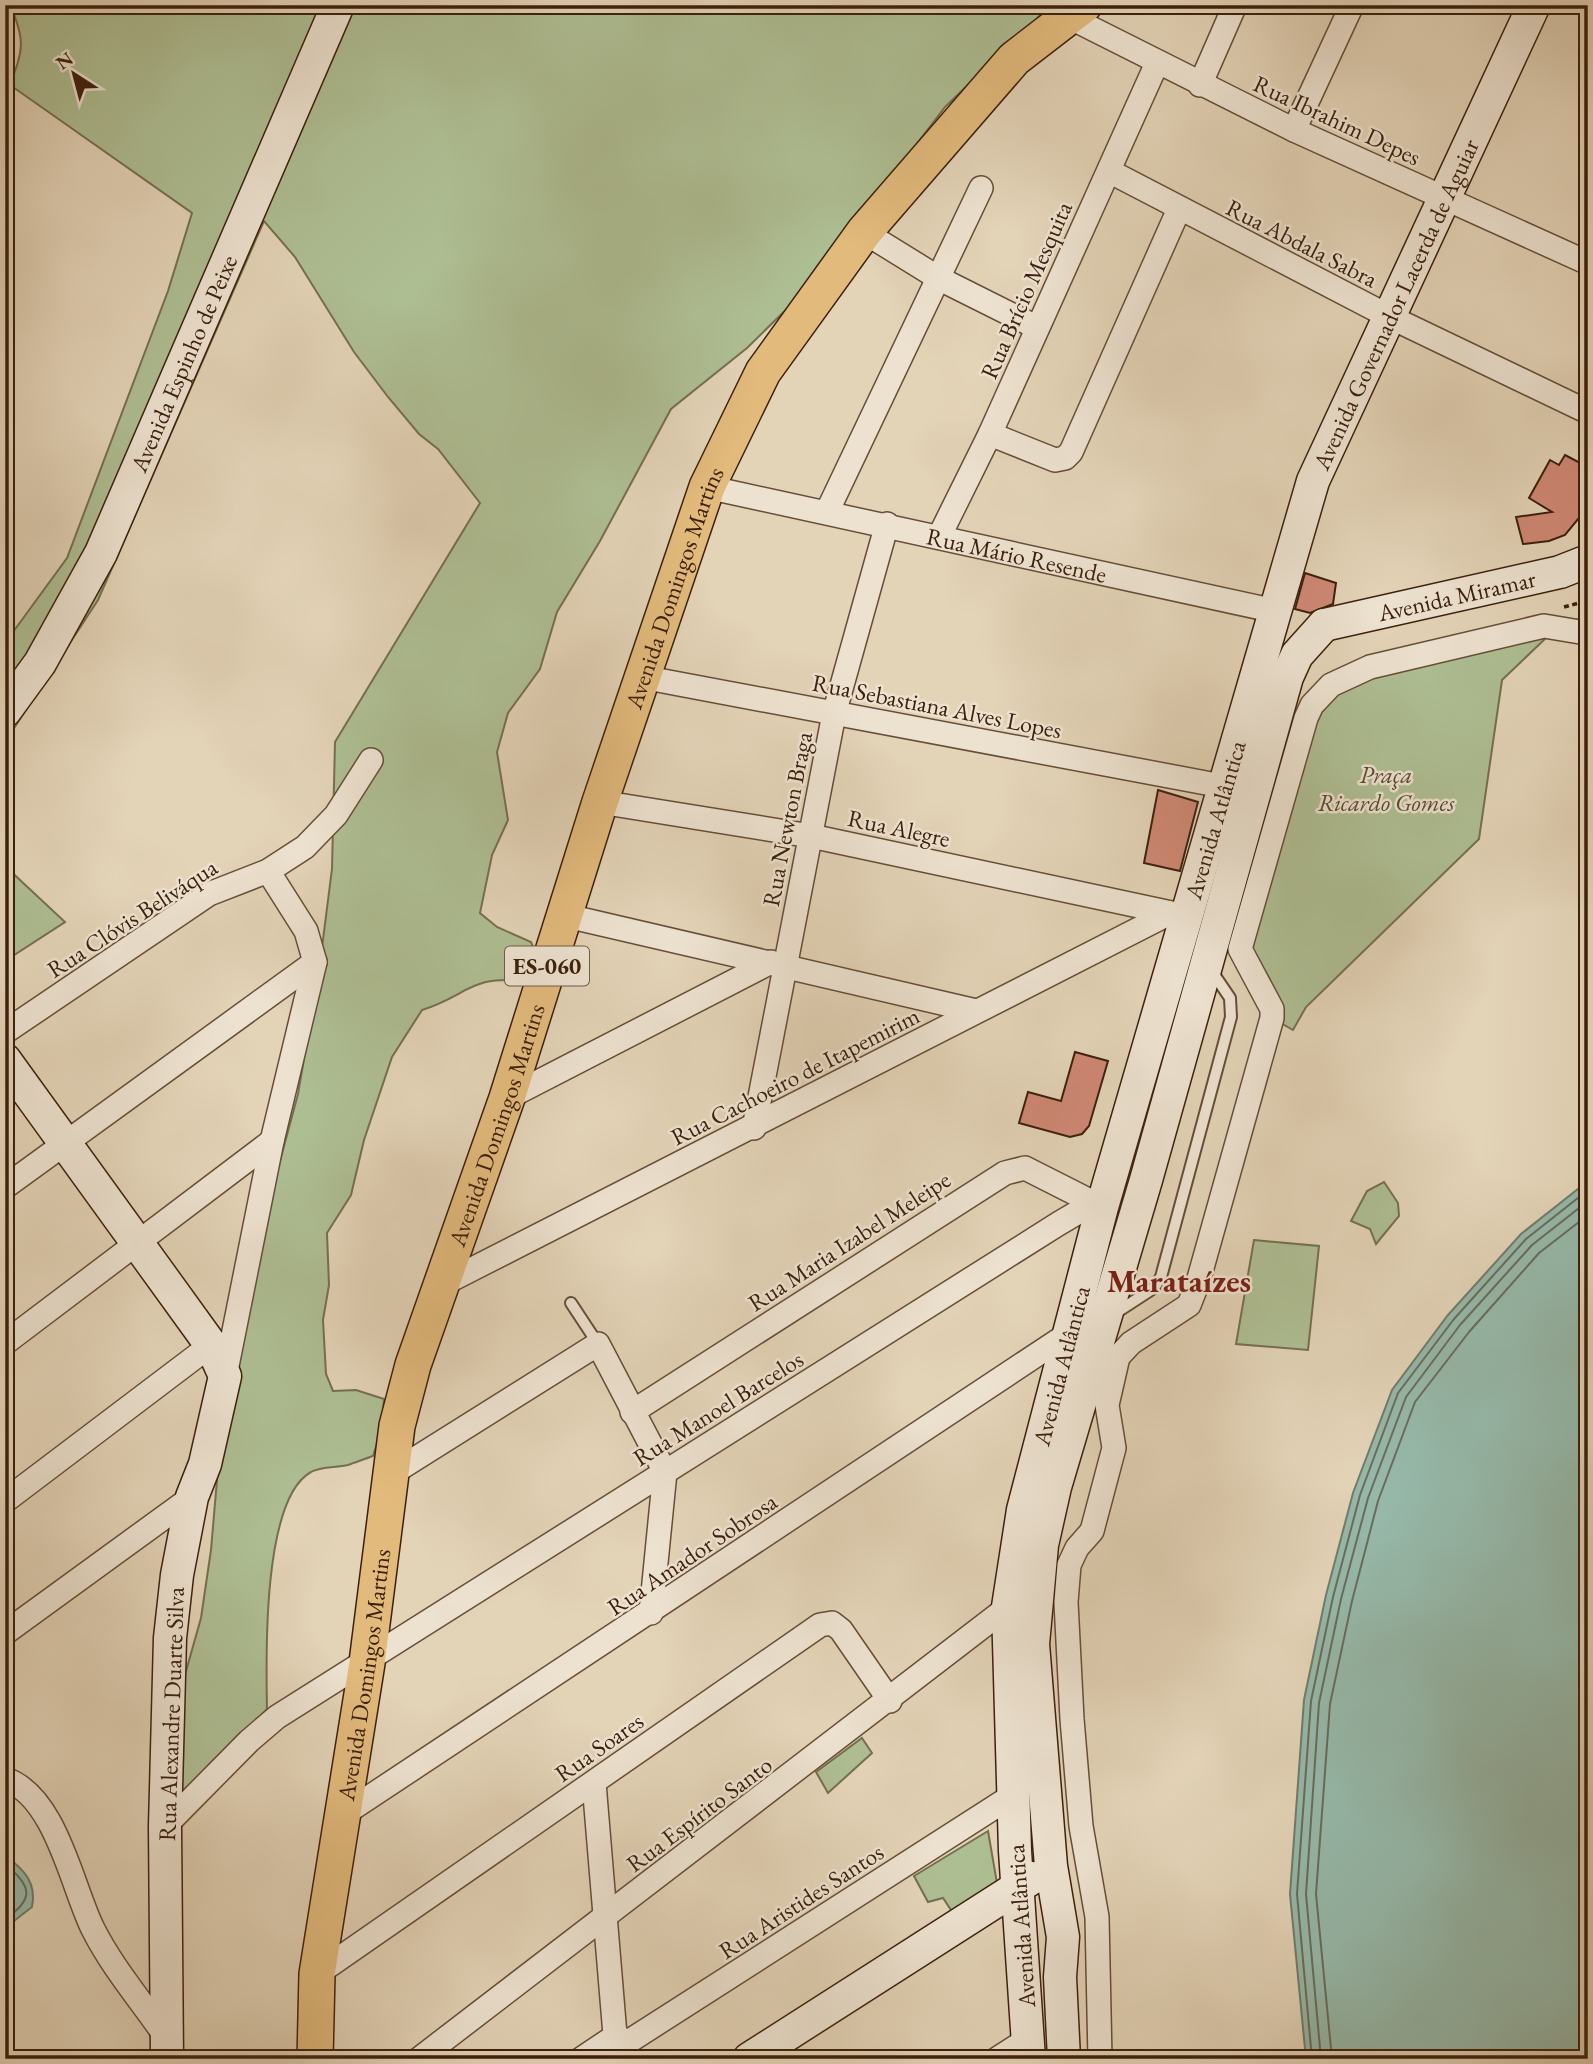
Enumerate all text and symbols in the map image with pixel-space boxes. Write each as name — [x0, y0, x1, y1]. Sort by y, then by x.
north arrow — [38, 38, 108, 108]
text: N — [51, 46, 78, 75]
street label: Rua Ibrahim Depes — [1248, 68, 1426, 172]
street label: Avenida Governador Lacerda de Aguiar — [1305, 134, 1485, 475]
street label: Rua Abdala Sabra — [1221, 192, 1383, 295]
street label: Rua Brício Mesquita — [973, 196, 1079, 383]
street label: Avenida Espinho de Peixe — [122, 250, 244, 477]
street label: Avenida Domingos Martins — [617, 461, 730, 714]
street label: Rua Mário Resende — [924, 520, 1110, 589]
street label: Avenida Miramar — [1374, 562, 1539, 628]
street label: Rua Sebastiana Alves Lopes — [810, 667, 1064, 745]
street label: Rua Newton Braga — [755, 728, 819, 909]
street label: Avenida Atlântica — [1176, 736, 1252, 904]
park label: Praça Ricardo Gomes — [1318, 759, 1455, 818]
street label: Rua Alegre — [845, 802, 953, 854]
street label: Rua Clóvis Beliváqua — [41, 851, 223, 985]
road number: ES-060 — [505, 946, 589, 986]
street label: Avenida Domingos Martins — [440, 1000, 551, 1251]
street label: Rua Cachoeiro de Itapemirim — [665, 1000, 925, 1152]
street label: Rua Maria Izabel Meleipe — [742, 1164, 956, 1318]
district label: Marataízes — [1107, 1260, 1251, 1302]
street label: Avenida Atlântica — [1025, 1282, 1096, 1450]
street label: Rua Manoel Barcelos — [627, 1343, 809, 1473]
street label: Rua Amador Sobrosa — [601, 1485, 783, 1622]
street label: Avenida Domingos Martins — [329, 1547, 397, 1804]
street label: Rua Alexandre Duarte Silva — [151, 1586, 191, 1842]
street label: Rua Soares — [549, 1705, 649, 1789]
street label: Rua Espírito Santo — [620, 1749, 778, 1879]
street label: Rua Aristides Santos — [713, 1836, 889, 1966]
street label: Avenida Atlântica — [1000, 1843, 1042, 2010]

